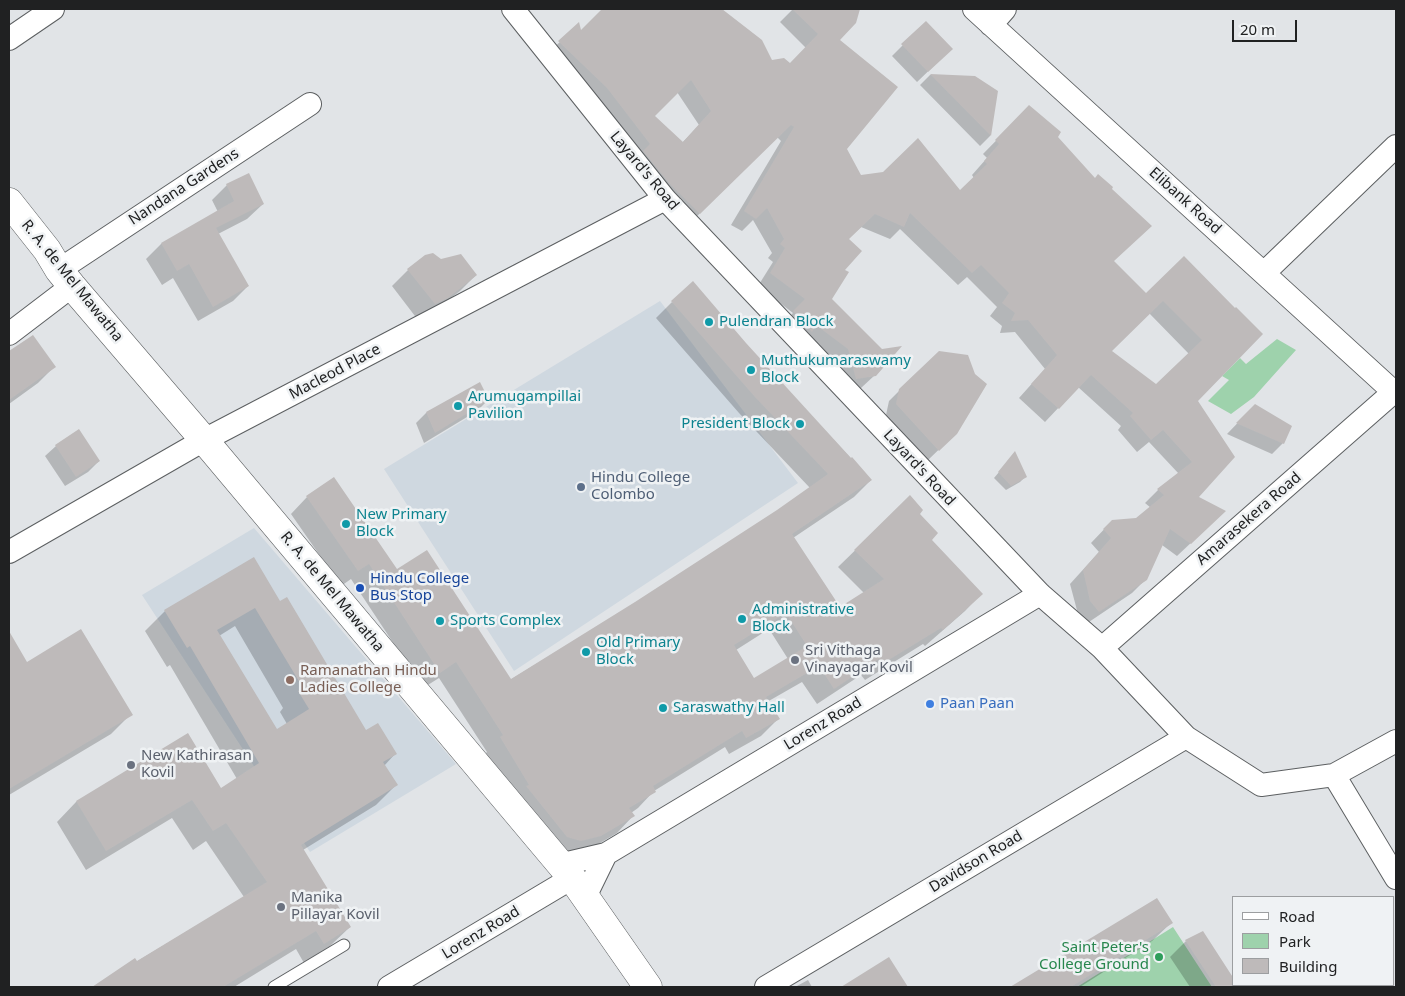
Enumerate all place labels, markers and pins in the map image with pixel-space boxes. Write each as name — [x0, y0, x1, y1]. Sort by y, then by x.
place label: Pulendran Block — [719, 313, 834, 331]
marker: Pulendran Block — [703, 316, 715, 328]
place label: Muthukumaraswamy Block — [761, 352, 911, 387]
marker: Muthukumaraswamy Block — [745, 364, 757, 376]
place label: Arumugampillai Pavilion — [468, 388, 581, 423]
marker: Arumugampillai Pavilion — [452, 400, 464, 412]
place label: President Block — [681, 415, 790, 433]
marker: President Block — [794, 418, 806, 430]
place label: Hindu College Colombo — [591, 469, 690, 504]
marker: Hindu College Colombo — [575, 481, 587, 493]
place label: New Primary Block — [356, 506, 447, 541]
marker: New Primary Block — [340, 518, 352, 530]
place label: Hindu College Bus Stop — [370, 570, 469, 605]
marker: Hindu College Bus Stop — [354, 582, 366, 594]
place label: Administrative Block — [752, 601, 854, 636]
place label: Sports Complex — [450, 612, 561, 630]
marker: Administrative Block — [736, 613, 748, 625]
marker: Sports Complex — [434, 615, 446, 627]
place label: Old Primary Block — [596, 634, 680, 669]
place label: Sri Vithaga Vinayagar Kovil — [805, 642, 913, 677]
marker: Old Primary Block — [580, 646, 592, 658]
marker: Sri Vithaga Vinayagar Kovil — [789, 654, 801, 666]
place label: Ramanathan Hindu Ladies College — [300, 662, 437, 697]
marker: Ramanathan Hindu Ladies College — [284, 674, 296, 686]
place label: Paan Paan — [940, 695, 1014, 713]
marker: Paan Paan — [924, 698, 936, 710]
place label: Saraswathy Hall — [673, 699, 785, 717]
marker: Saraswathy Hall — [657, 702, 669, 714]
place label: New Kathirasan Kovil — [141, 747, 252, 782]
marker: New Kathirasan Kovil — [125, 759, 137, 771]
place label: Manika Pillayar Kovil — [291, 889, 380, 924]
marker: Manika Pillayar Kovil — [275, 901, 287, 913]
place label: Saint Peter's College Ground — [1039, 939, 1149, 974]
marker: Saint Peter's College Ground — [1153, 951, 1165, 963]

